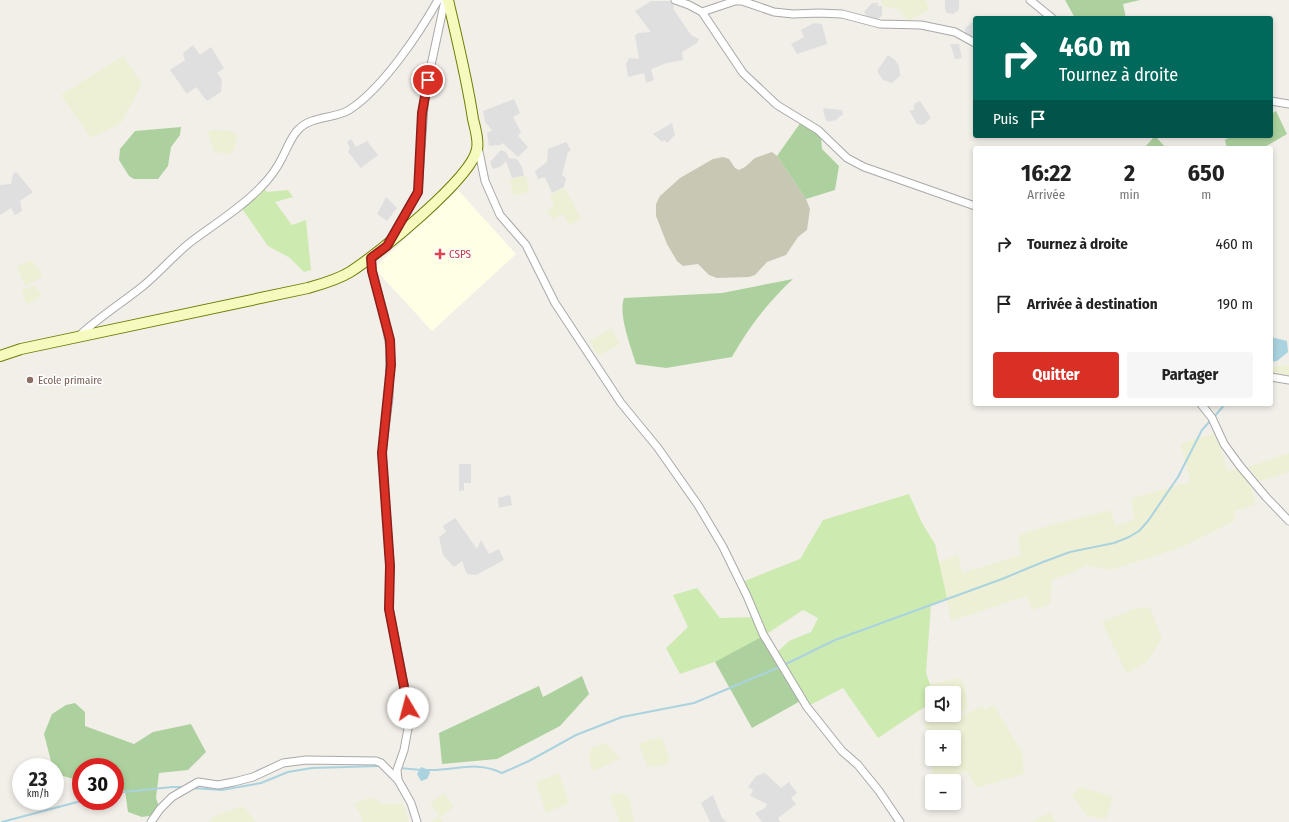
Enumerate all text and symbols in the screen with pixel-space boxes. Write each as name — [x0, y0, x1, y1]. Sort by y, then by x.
text: 460 m — [1059, 30, 1131, 63]
icon: right — [993, 32, 1045, 84]
pin — [411, 63, 445, 97]
text: Tournez à droite — [1059, 64, 1178, 86]
icon: arrive — [417, 69, 439, 91]
icon: arrive — [1027, 108, 1049, 130]
text: Puis — [993, 110, 1019, 128]
text: 16:22 — [1021, 159, 1071, 187]
text: 2 — [1124, 159, 1135, 187]
text: 650 — [1188, 159, 1225, 187]
text: Arrivée — [1027, 187, 1065, 202]
text: min — [1119, 187, 1140, 202]
text: m — [1201, 187, 1211, 202]
icon: right — [993, 233, 1015, 255]
text: Tournez à droite — [1027, 235, 1128, 253]
text: 460 m — [1215, 235, 1253, 253]
marker: CSPS — [434, 248, 446, 260]
place label: CSPS — [449, 248, 472, 261]
icon: arrive — [993, 293, 1015, 315]
text: Arrivée à destination — [1027, 295, 1158, 313]
text: 190 m — [1217, 295, 1253, 313]
button: Quitter — [993, 352, 1119, 398]
button: Partager — [1127, 352, 1253, 398]
place label: Ecole primaire — [38, 374, 102, 387]
marker: Ecole primaire — [25, 375, 35, 385]
map controls — [925, 686, 961, 810]
button: sound — [925, 686, 961, 722]
position arrow — [387, 687, 429, 729]
button: + — [925, 730, 961, 766]
speed limit sign: 30 — [72, 758, 124, 810]
text: 23 — [29, 767, 47, 791]
button: − — [925, 774, 961, 810]
text: km/h — [27, 788, 49, 800]

